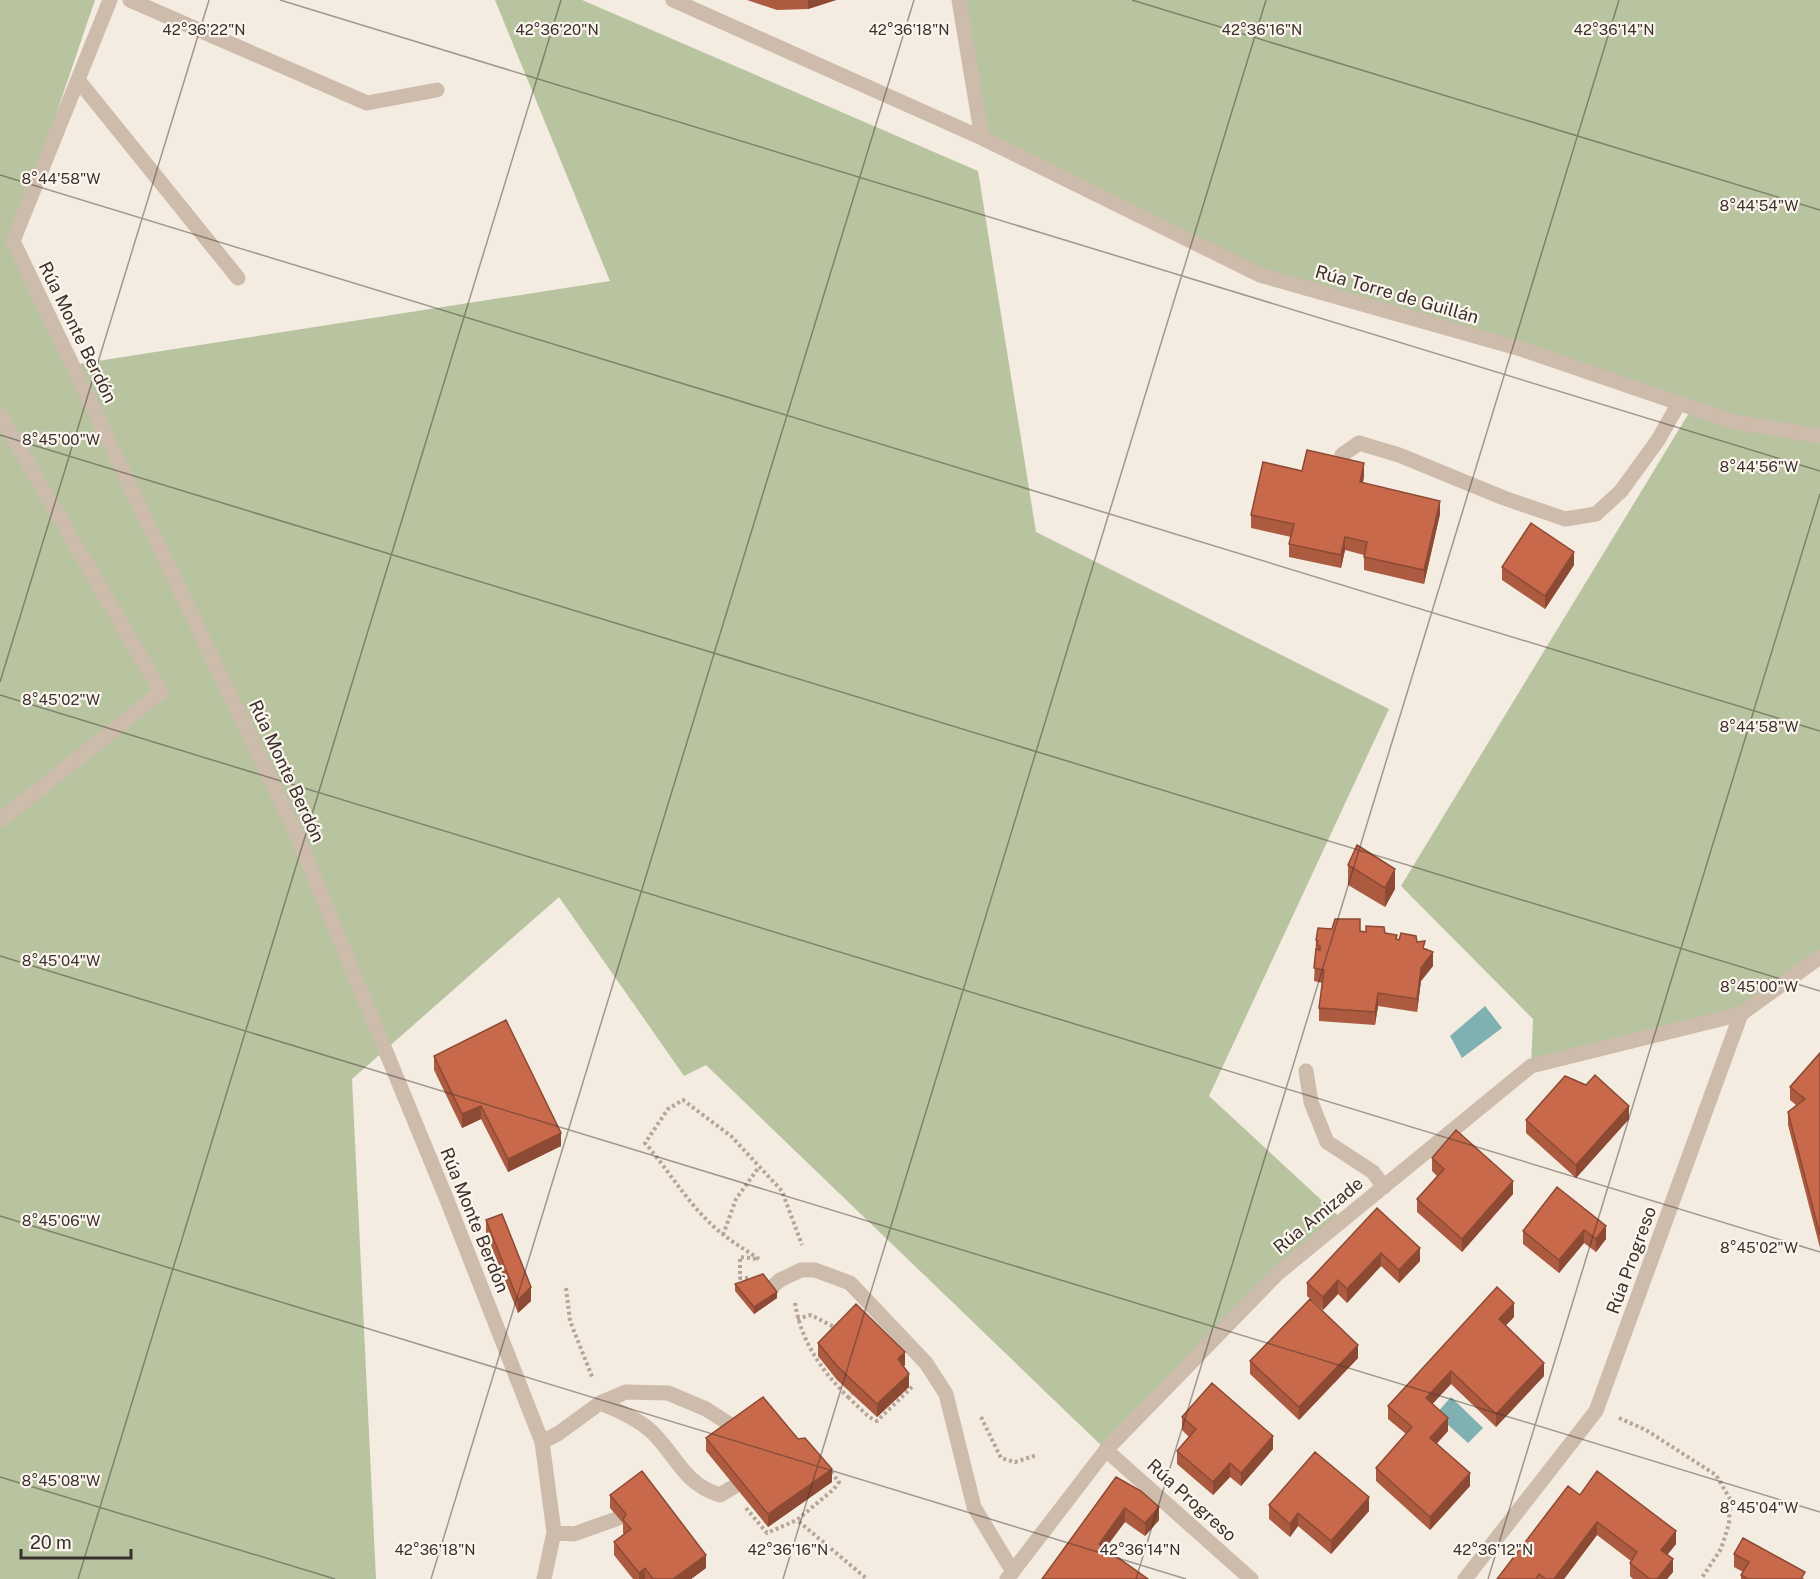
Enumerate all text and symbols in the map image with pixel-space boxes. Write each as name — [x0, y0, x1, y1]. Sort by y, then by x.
text: 42°36'22"N — [162, 21, 246, 38]
text: 42°36'20"N — [515, 21, 599, 38]
text: 42°36'18"N — [868, 21, 950, 38]
text: 42°36'16"N — [1222, 21, 1302, 38]
text: 42°36'14"N — [1574, 21, 1654, 38]
text: 8°44'58"W — [21, 170, 101, 187]
text: 8°44'54"W — [1720, 197, 1798, 214]
street label: Rúa Monte Berdón — [35, 258, 121, 406]
street label: Rúa Torre de Guillán — [1313, 261, 1481, 327]
text: 8°45'00"W — [22, 431, 100, 448]
text: 8°44'56"W — [1720, 458, 1798, 475]
text: 8°45'02"W — [22, 691, 100, 708]
street label: Rúa Monte Berdón — [245, 697, 329, 845]
text: 8°44'58"W — [1719, 718, 1799, 735]
text: 8°45'04"W — [22, 952, 100, 969]
text: 8°45'00"W — [1720, 978, 1798, 995]
street label: Rúa Monte Berdón — [436, 1144, 514, 1296]
street label: Rúa Amizade — [1269, 1172, 1367, 1258]
street label: Rúa Progreso — [1602, 1203, 1660, 1317]
text: 8°45'06"W — [22, 1212, 100, 1229]
text: 8°45'02"W — [1720, 1239, 1798, 1256]
street label: Rúa Progreso — [1143, 1454, 1241, 1546]
text: 8°45'08"W — [22, 1472, 100, 1489]
text: 8°45'04"W — [1720, 1499, 1798, 1516]
scale bar — [21, 1522, 130, 1560]
text: 20 m — [30, 1532, 72, 1553]
text: 42°36'18"N — [394, 1541, 476, 1558]
text: 42°36'16"N — [748, 1541, 828, 1558]
text: 42°36'14"N — [1100, 1541, 1180, 1558]
text: 42°36'12"N — [1453, 1541, 1533, 1558]

